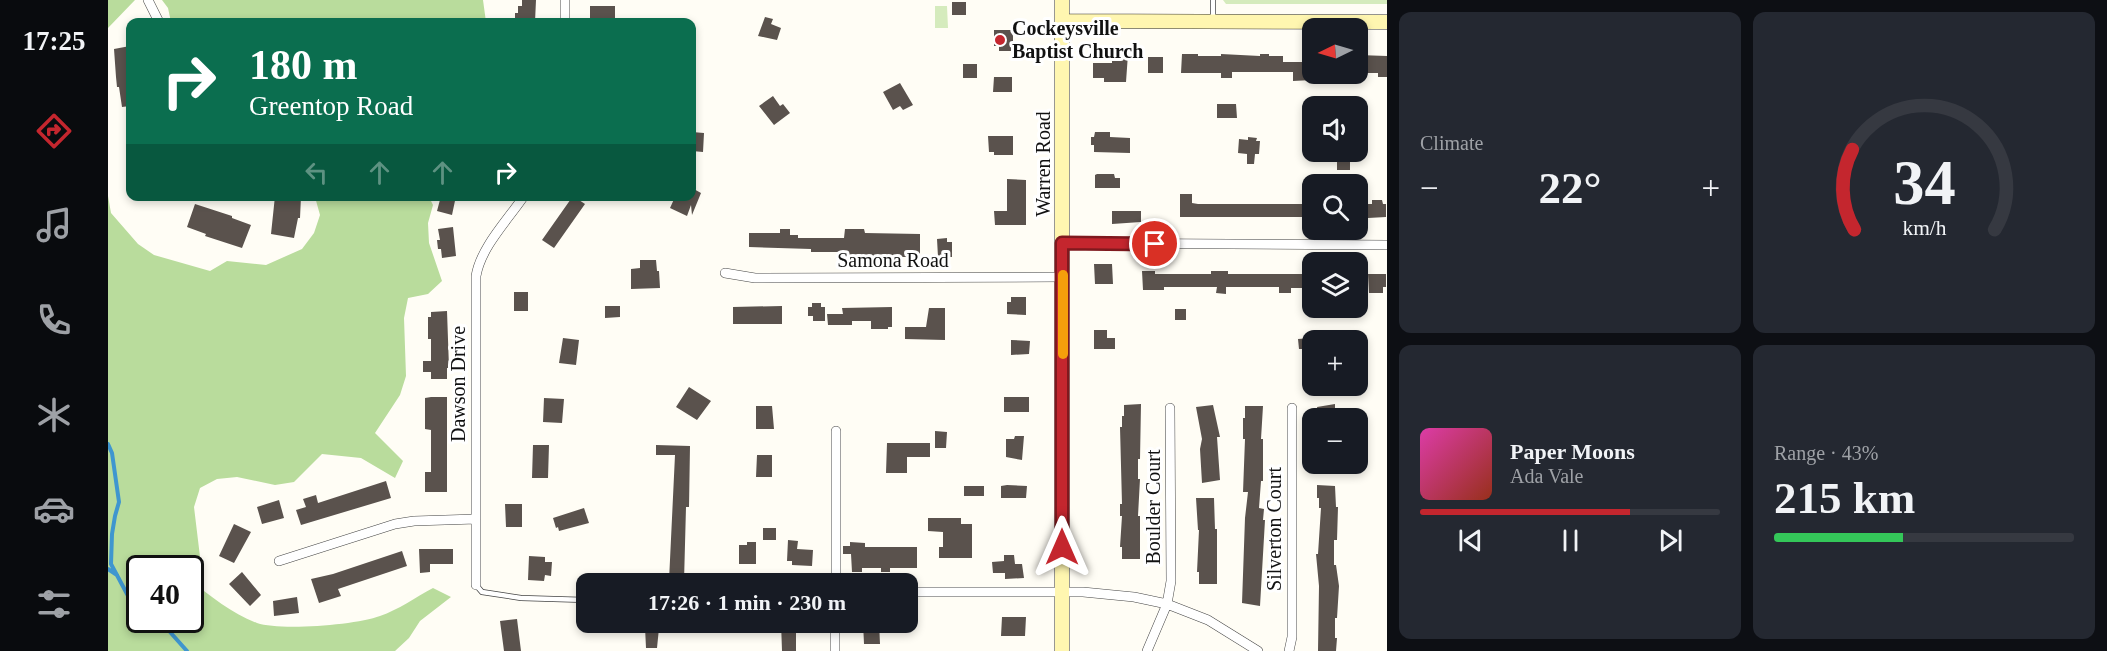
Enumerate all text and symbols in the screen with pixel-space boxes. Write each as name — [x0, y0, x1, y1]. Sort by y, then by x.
place label: Cockeysville Baptist Church — [1012, 17, 1143, 63]
north arrow — [1302, 18, 1368, 84]
map controls — [1302, 18, 1368, 474]
text: 17:25 — [23, 26, 86, 56]
marker: Cockeysville Baptist Church — [993, 33, 1007, 47]
icon: right — [150, 42, 228, 120]
text: 180 m — [249, 42, 358, 88]
text: Greentop Road — [249, 91, 413, 121]
button: sound — [1302, 96, 1368, 162]
icon: directions — [33, 110, 75, 152]
street label: Warren Road — [1032, 111, 1054, 217]
text: Climate — [1420, 132, 1483, 154]
text: 34 — [1893, 148, 1955, 217]
icon: left — [300, 156, 333, 189]
icon: ahead — [363, 156, 396, 189]
icon: ahead — [426, 156, 459, 189]
icon: right — [489, 156, 522, 189]
text: 22° — [1539, 163, 1602, 213]
text: − — [1420, 170, 1439, 206]
text: + — [1701, 170, 1720, 206]
button: search — [1302, 174, 1368, 240]
icon: music — [33, 204, 75, 246]
text: km/h — [1902, 216, 1946, 240]
pin — [1129, 218, 1180, 269]
icon: arrive — [1138, 227, 1171, 260]
street label: Samona Road — [837, 249, 949, 271]
button: layers — [1302, 252, 1368, 318]
icon: phone — [33, 299, 75, 341]
street label: Dawson Drive — [447, 326, 469, 442]
button: + — [1302, 330, 1368, 396]
icon: climate — [33, 394, 75, 436]
button: − — [1302, 408, 1368, 474]
text: Paper Moons — [1510, 439, 1635, 464]
text: Range · 43% — [1774, 442, 1878, 464]
street label: Boulder Court — [1142, 449, 1164, 565]
text: Ada Vale — [1510, 465, 1584, 487]
street label: Silverton Court — [1263, 467, 1285, 591]
text: 215 km — [1774, 473, 1915, 523]
icon: car — [33, 488, 75, 530]
position arrow — [1030, 515, 1094, 579]
icon: previous — [1454, 524, 1487, 557]
icon: pause — [1554, 524, 1587, 557]
icon: next — [1654, 524, 1687, 557]
speed limit sign: 40 — [126, 555, 204, 633]
icon: filters — [33, 583, 75, 625]
text: 17:26 · 1 min · 230 m — [648, 590, 846, 615]

